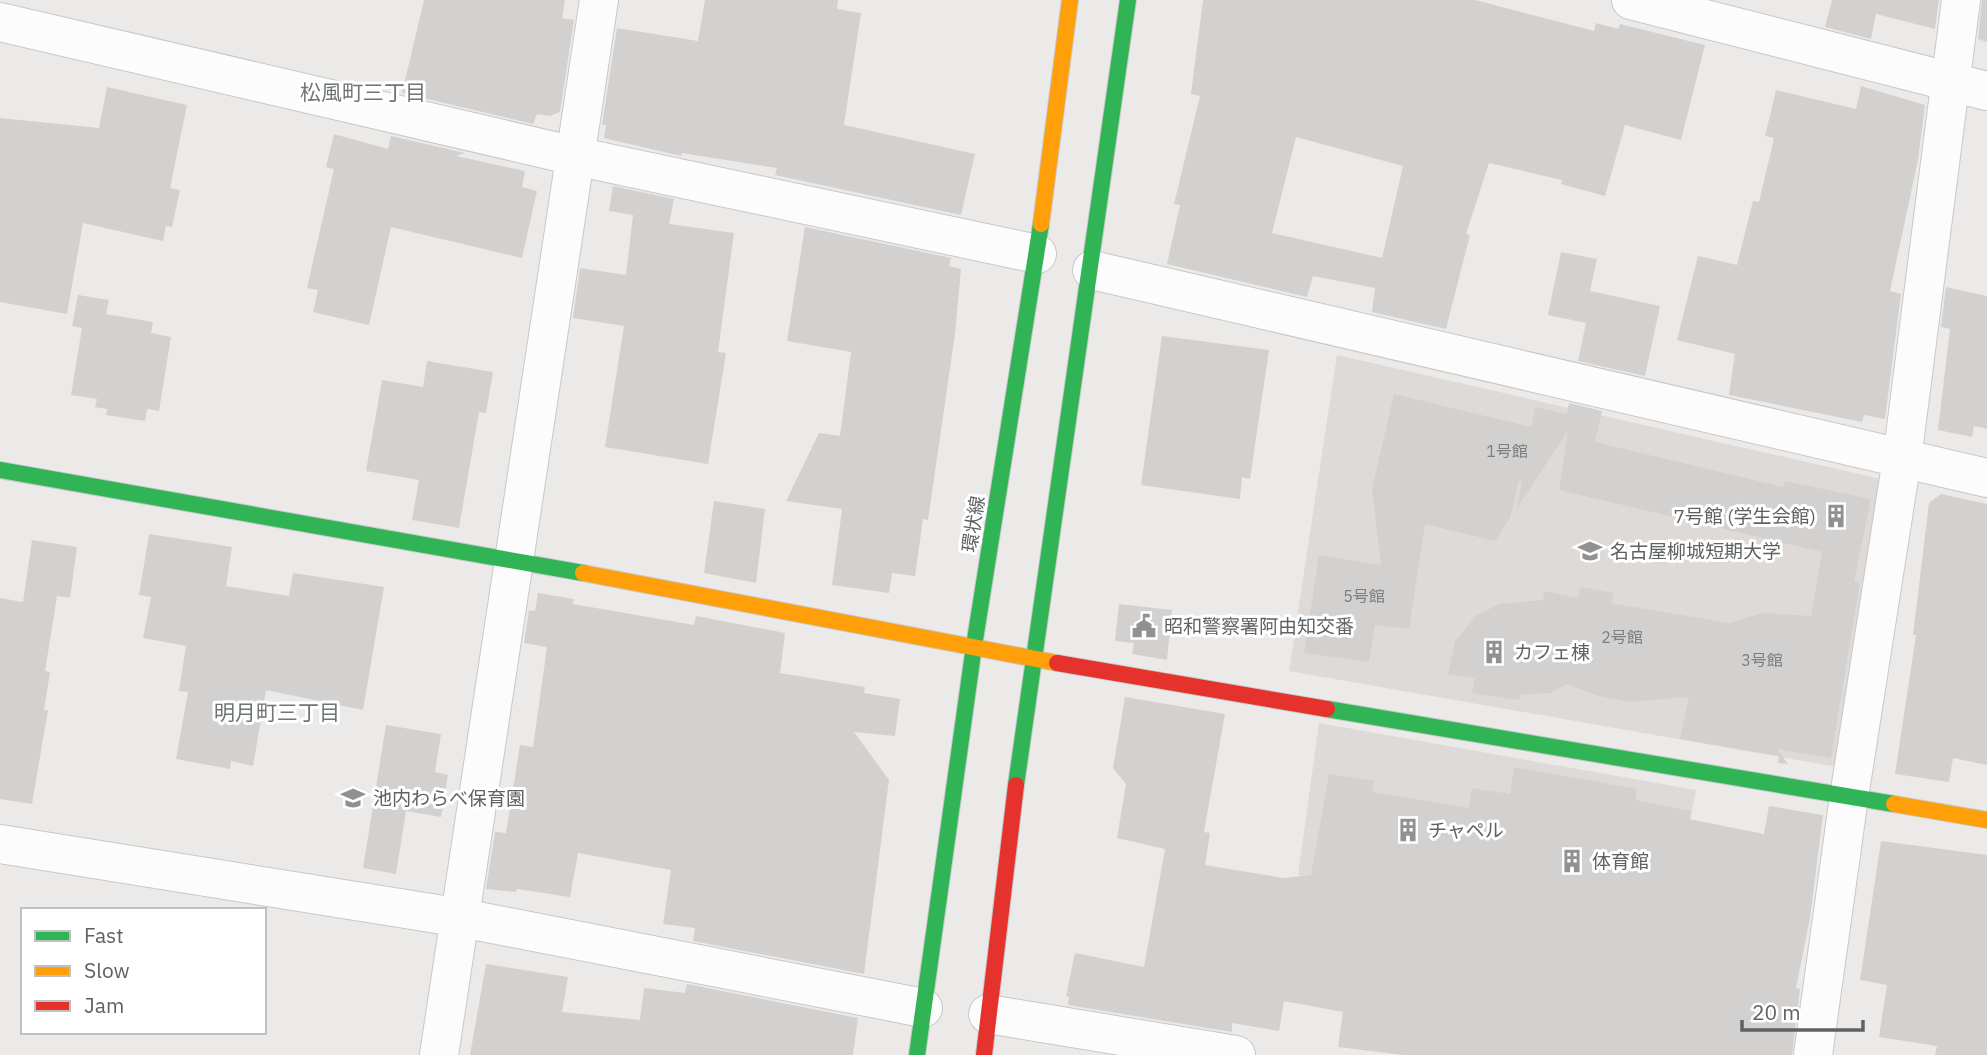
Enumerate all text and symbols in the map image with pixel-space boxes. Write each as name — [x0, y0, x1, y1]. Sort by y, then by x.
district label: 松風町三丁目 — [300, 78, 426, 106]
house number: 1号館 — [1486, 441, 1528, 461]
street label: 環状線 — [957, 494, 989, 554]
building icon: 7号館 (学生会館) — [1822, 502, 1850, 530]
place label: 7号館 (学生会館) — [1673, 504, 1816, 528]
school or university icon: 名古屋柳城短期大学 — [1576, 537, 1604, 565]
place label: 名古屋柳城短期大学 — [1610, 539, 1781, 563]
house number: 5号館 — [1343, 586, 1385, 606]
public building icon: 昭和警察署阿由知交番 — [1130, 612, 1158, 640]
place label: 昭和警察署阿由知交番 — [1164, 614, 1354, 638]
house number: 2号館 — [1601, 627, 1643, 647]
building icon: カフェ棟 — [1480, 638, 1508, 666]
place label: カフェ棟 — [1514, 640, 1590, 664]
house number: 3号館 — [1741, 650, 1783, 670]
district label: 明月町三丁目 — [214, 698, 340, 726]
school or university icon: 池内わらべ保育園 — [339, 784, 367, 812]
place label: 池内わらべ保育園 — [373, 786, 525, 810]
building icon: チャペル — [1394, 816, 1422, 844]
place label: チャペル — [1428, 818, 1504, 842]
building icon: 体育館 — [1558, 847, 1586, 875]
place label: 体育館 — [1592, 849, 1649, 873]
legend — [21, 908, 266, 1034]
text: Fast — [84, 921, 124, 949]
text: Slow — [84, 956, 130, 984]
scale bar — [1742, 988, 1863, 1032]
text: Jam — [84, 991, 124, 1019]
text: 20 m — [1752, 998, 1801, 1026]

